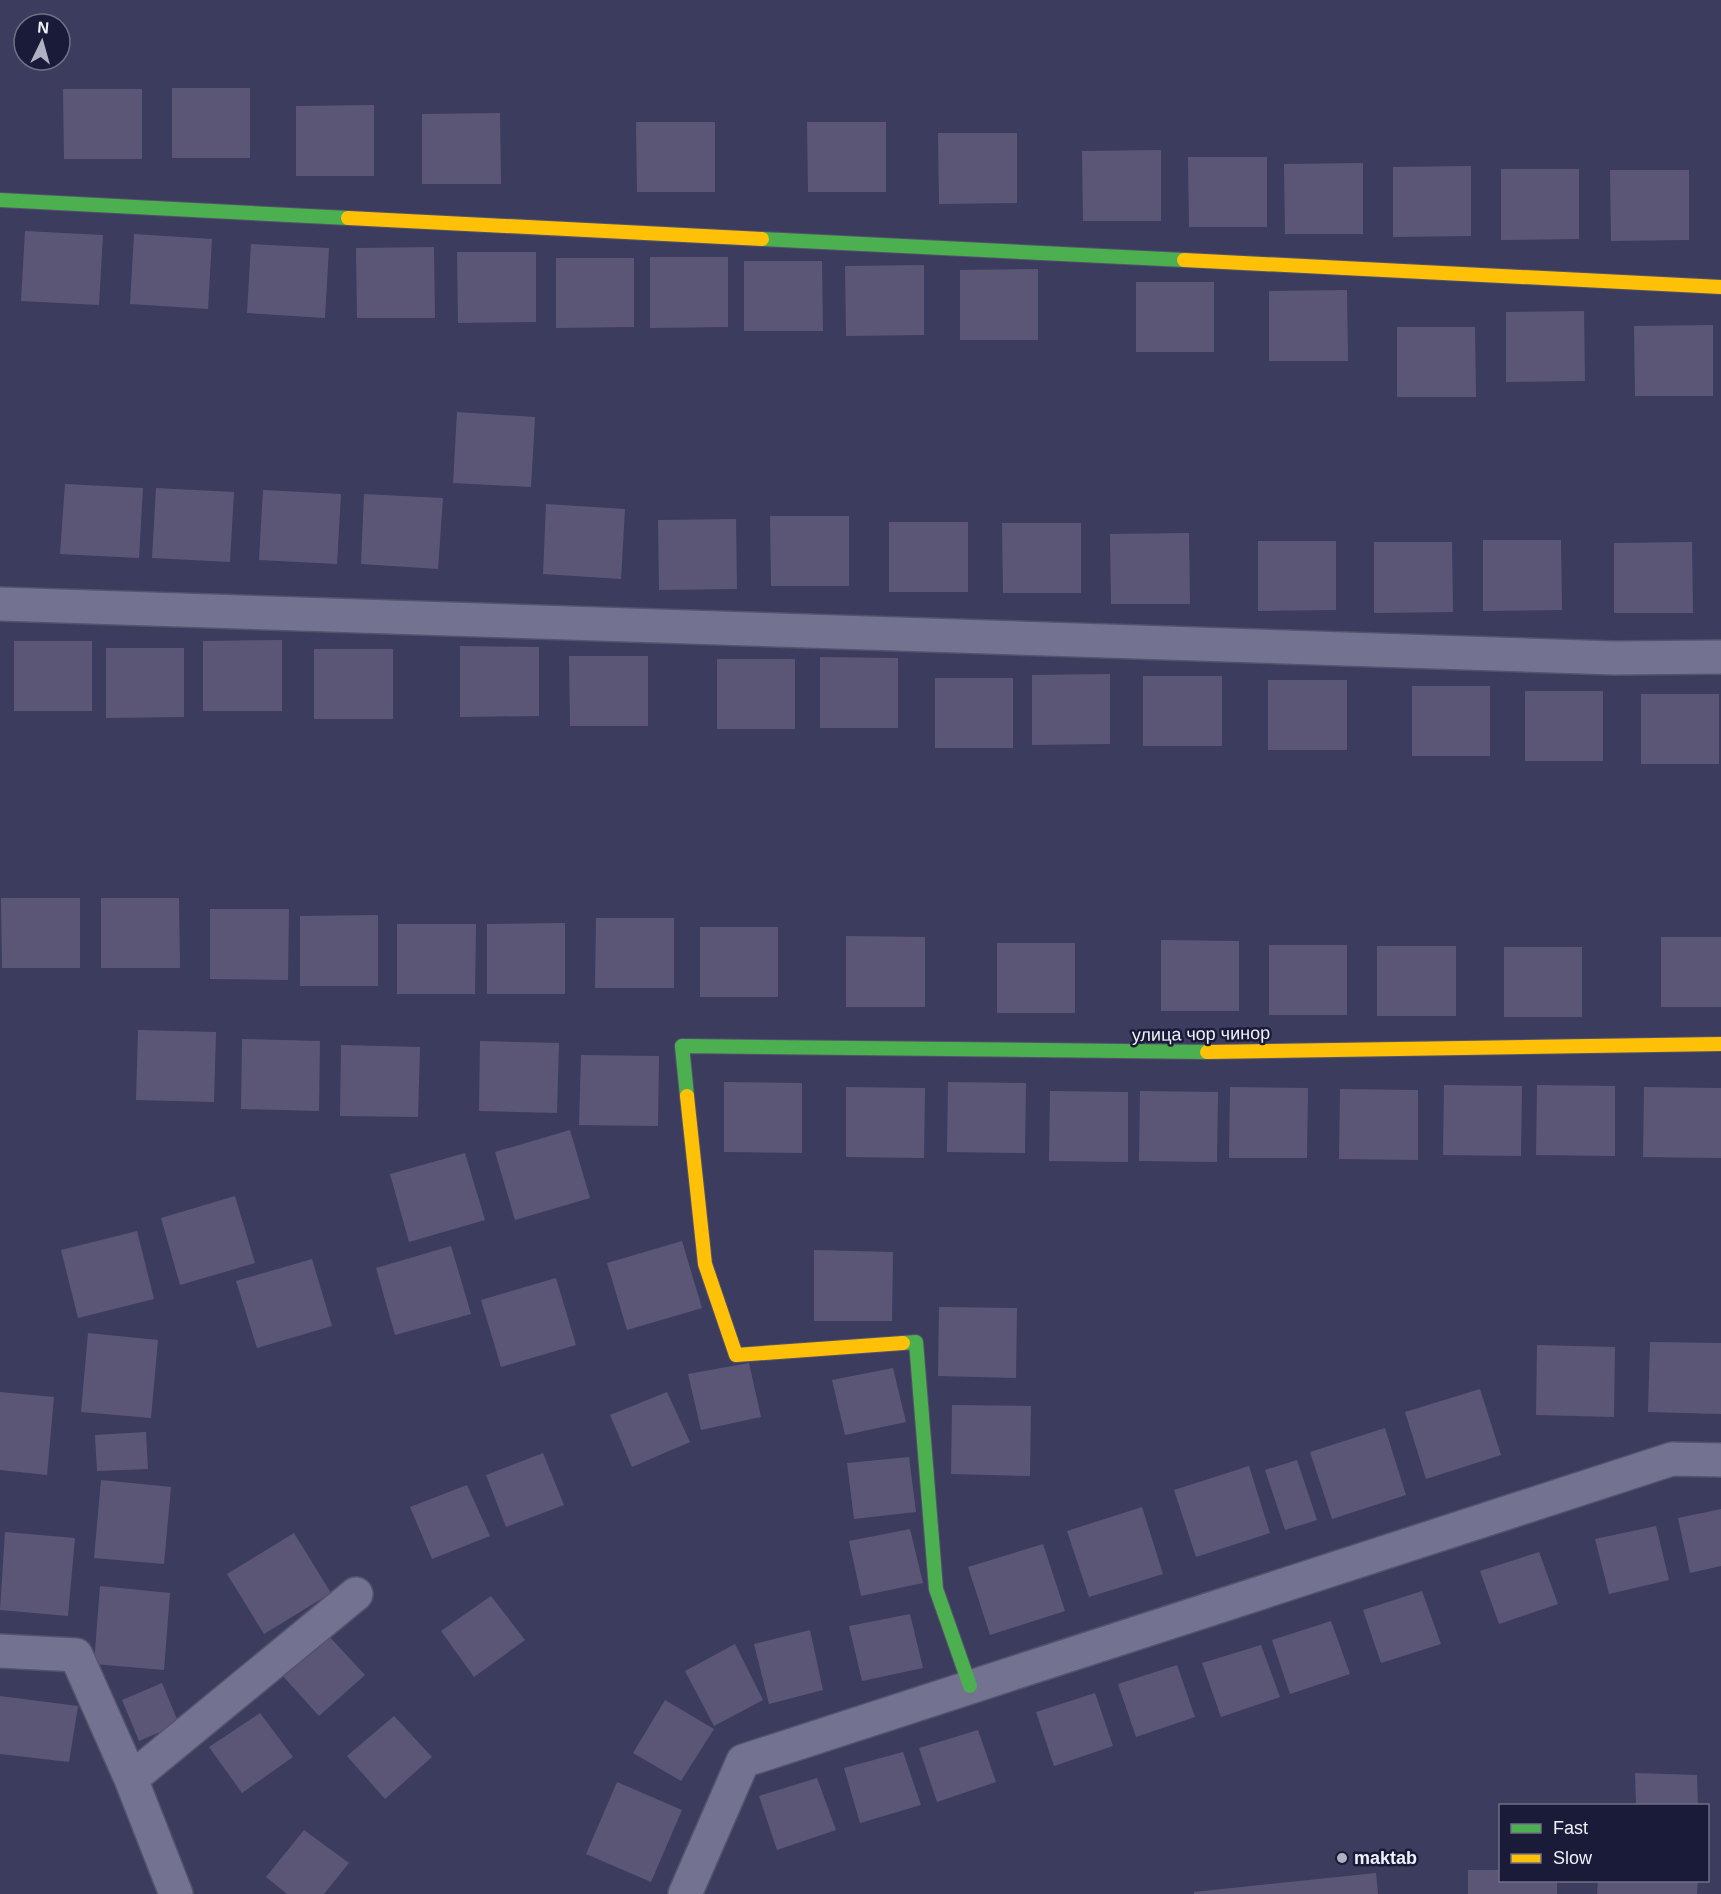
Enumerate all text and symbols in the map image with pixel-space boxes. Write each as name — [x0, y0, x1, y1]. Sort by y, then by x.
north arrow — [12, 12, 72, 72]
text: N — [37, 19, 50, 37]
street label: улица чор чинор — [1132, 1023, 1270, 1045]
legend — [1499, 1804, 1709, 1882]
text: Fast — [1553, 1818, 1588, 1838]
place label: maktab — [1354, 1848, 1417, 1868]
text: Slow — [1553, 1848, 1593, 1868]
marker: maktab — [1335, 1851, 1349, 1865]

